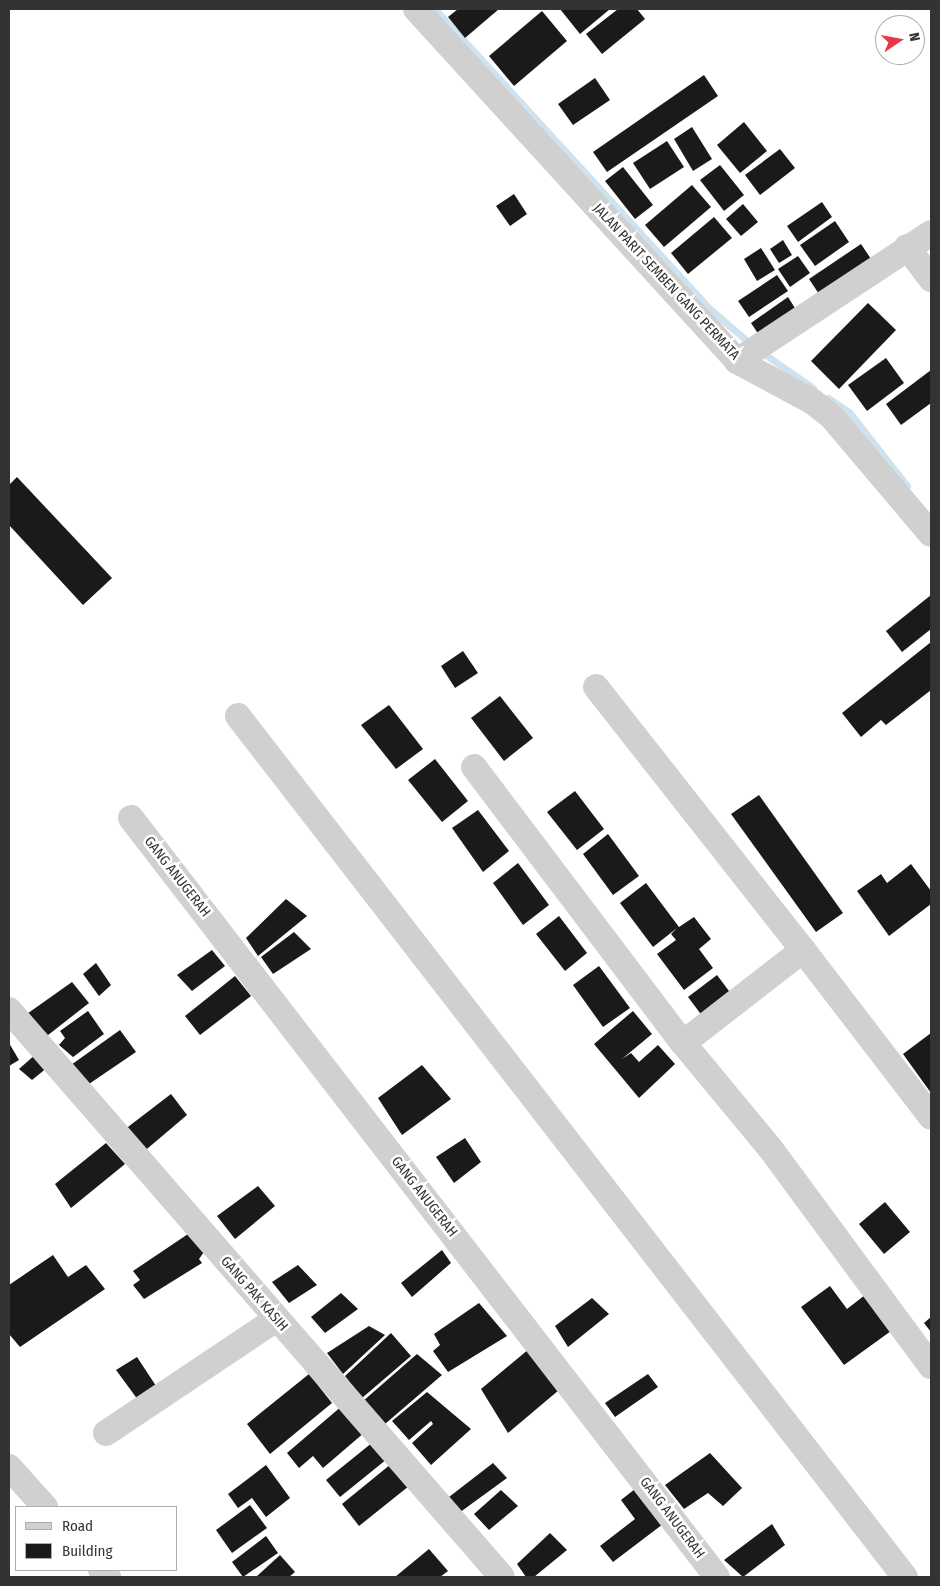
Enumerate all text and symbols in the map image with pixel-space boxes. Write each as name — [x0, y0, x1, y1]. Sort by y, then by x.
north arrow — [875, 15, 925, 65]
text: N — [905, 31, 923, 43]
street label: JALAN PARIT SEMBEN GANG PERMATA — [589, 200, 743, 364]
street label: GANG ANUGERAH — [140, 833, 214, 921]
street label: GANG ANUGERAH — [387, 1153, 461, 1241]
street label: GANG PAK KASIH — [217, 1253, 291, 1335]
street label: GANG ANUGERAH — [636, 1474, 708, 1562]
legend — [15, 1506, 178, 1571]
text: Road — [62, 1517, 93, 1535]
text: Building — [62, 1542, 113, 1560]

